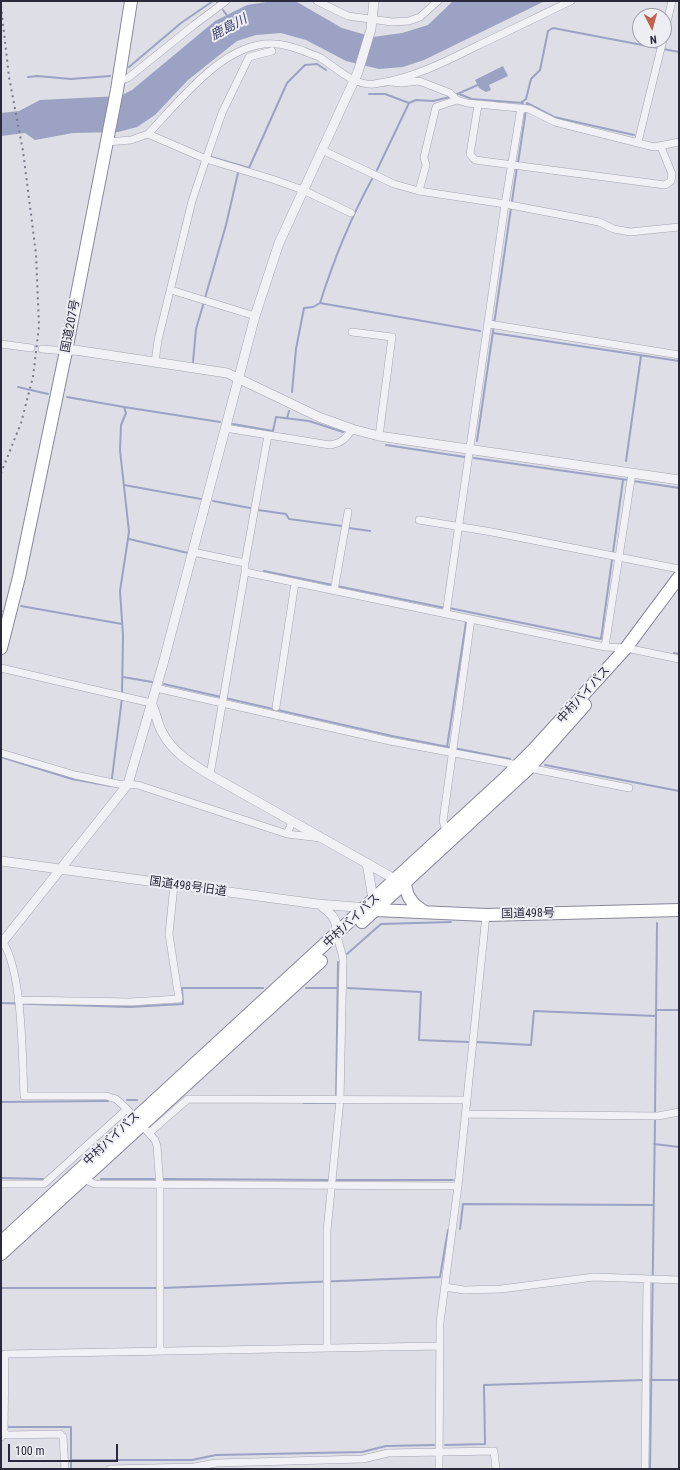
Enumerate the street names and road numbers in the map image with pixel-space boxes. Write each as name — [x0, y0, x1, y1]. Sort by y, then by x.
street label: 国道207号 — [59, 298, 83, 354]
street label: 中村バイパス — [555, 663, 613, 727]
street label: 国道498号旧道 — [148, 874, 228, 900]
street label: 中村バイパス — [321, 891, 383, 951]
street label: 国道498号 — [501, 906, 555, 922]
street label: 中村バイパス — [81, 1109, 143, 1169]

